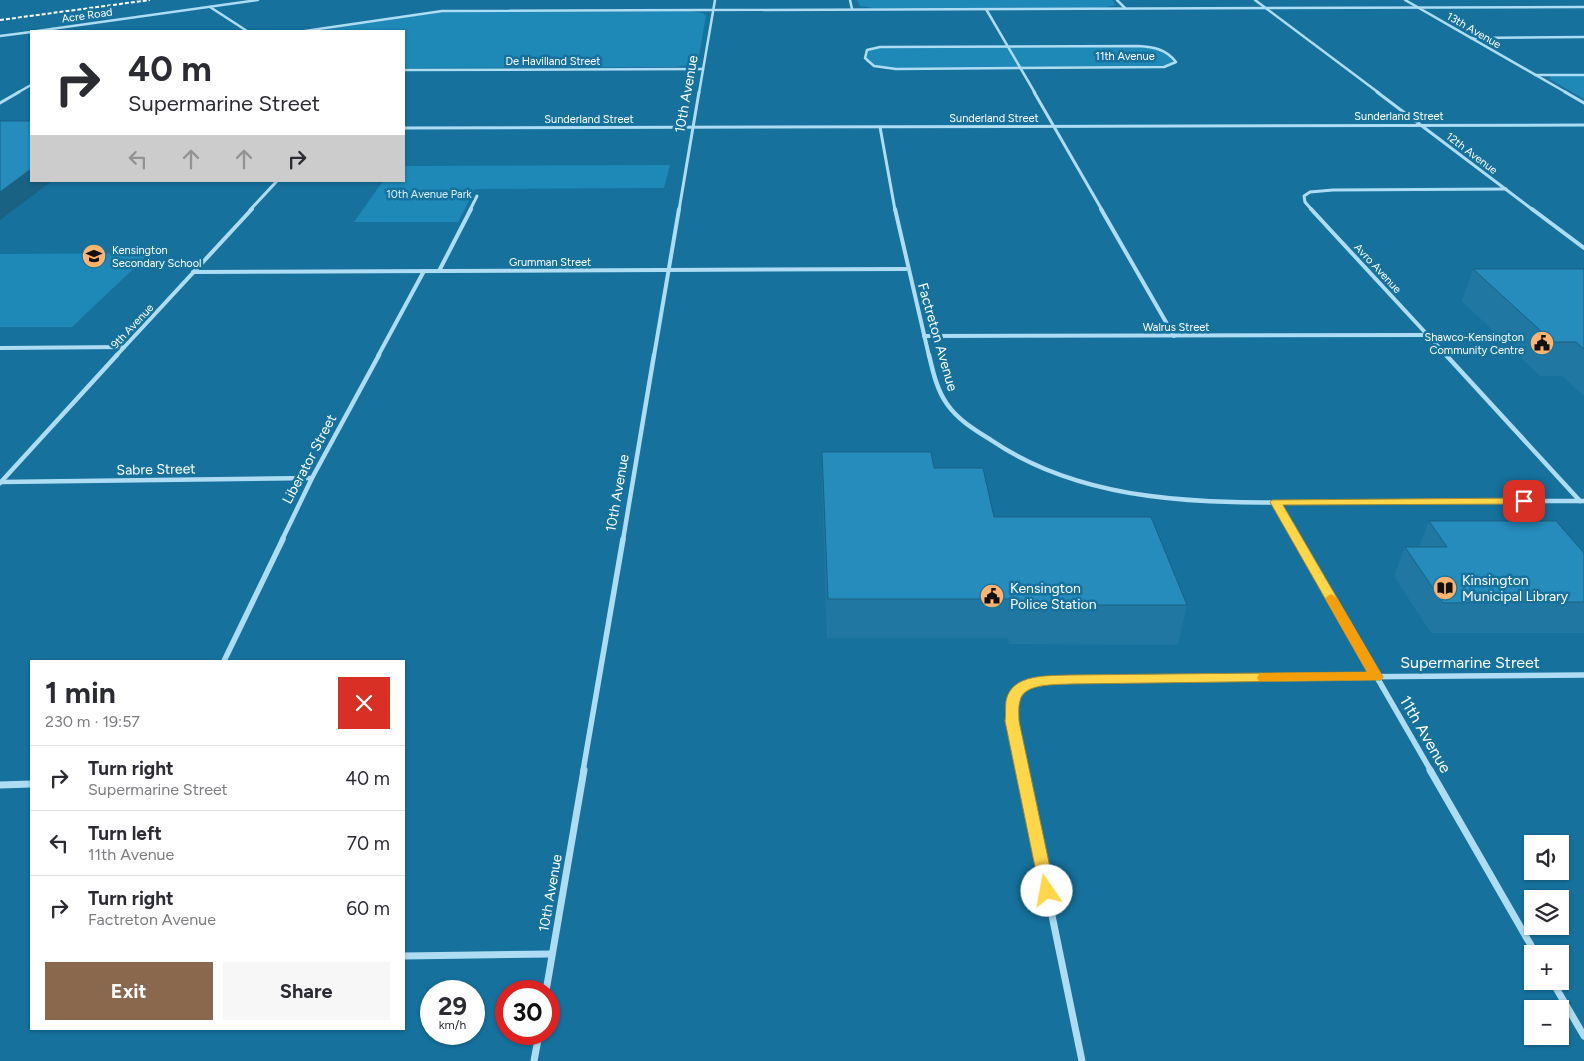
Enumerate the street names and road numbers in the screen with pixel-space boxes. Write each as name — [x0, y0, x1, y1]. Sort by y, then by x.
street label: Acre Road — [61, 6, 113, 25]
street label: 13th Avenue — [1444, 10, 1503, 51]
street label: 11th Avenue — [1095, 50, 1155, 63]
street label: 10th Avenue — [671, 54, 702, 134]
street label: De Havilland Street — [506, 55, 600, 68]
street label: Sunderland Street — [1354, 110, 1444, 123]
street label: Sunderland Street — [949, 112, 1039, 125]
street label: Sunderland Street — [544, 113, 634, 126]
street label: 12th Avenue — [1443, 130, 1500, 177]
street label: Avro Avenue — [1351, 241, 1404, 296]
street label: Grumman Street — [509, 256, 591, 269]
street label: Factreton Avenue — [914, 281, 961, 394]
street label: 9th Avenue — [108, 301, 156, 351]
street label: Walrus Street — [1143, 321, 1209, 334]
street label: Liberator Street — [279, 412, 340, 507]
street label: 10th Avenue — [602, 453, 633, 533]
street label: Sabre Street — [116, 460, 196, 479]
street label: Supermarine Street — [1400, 653, 1540, 672]
street label: 11th Avenue — [1396, 692, 1455, 777]
street label: 10th Avenue — [535, 853, 566, 933]

